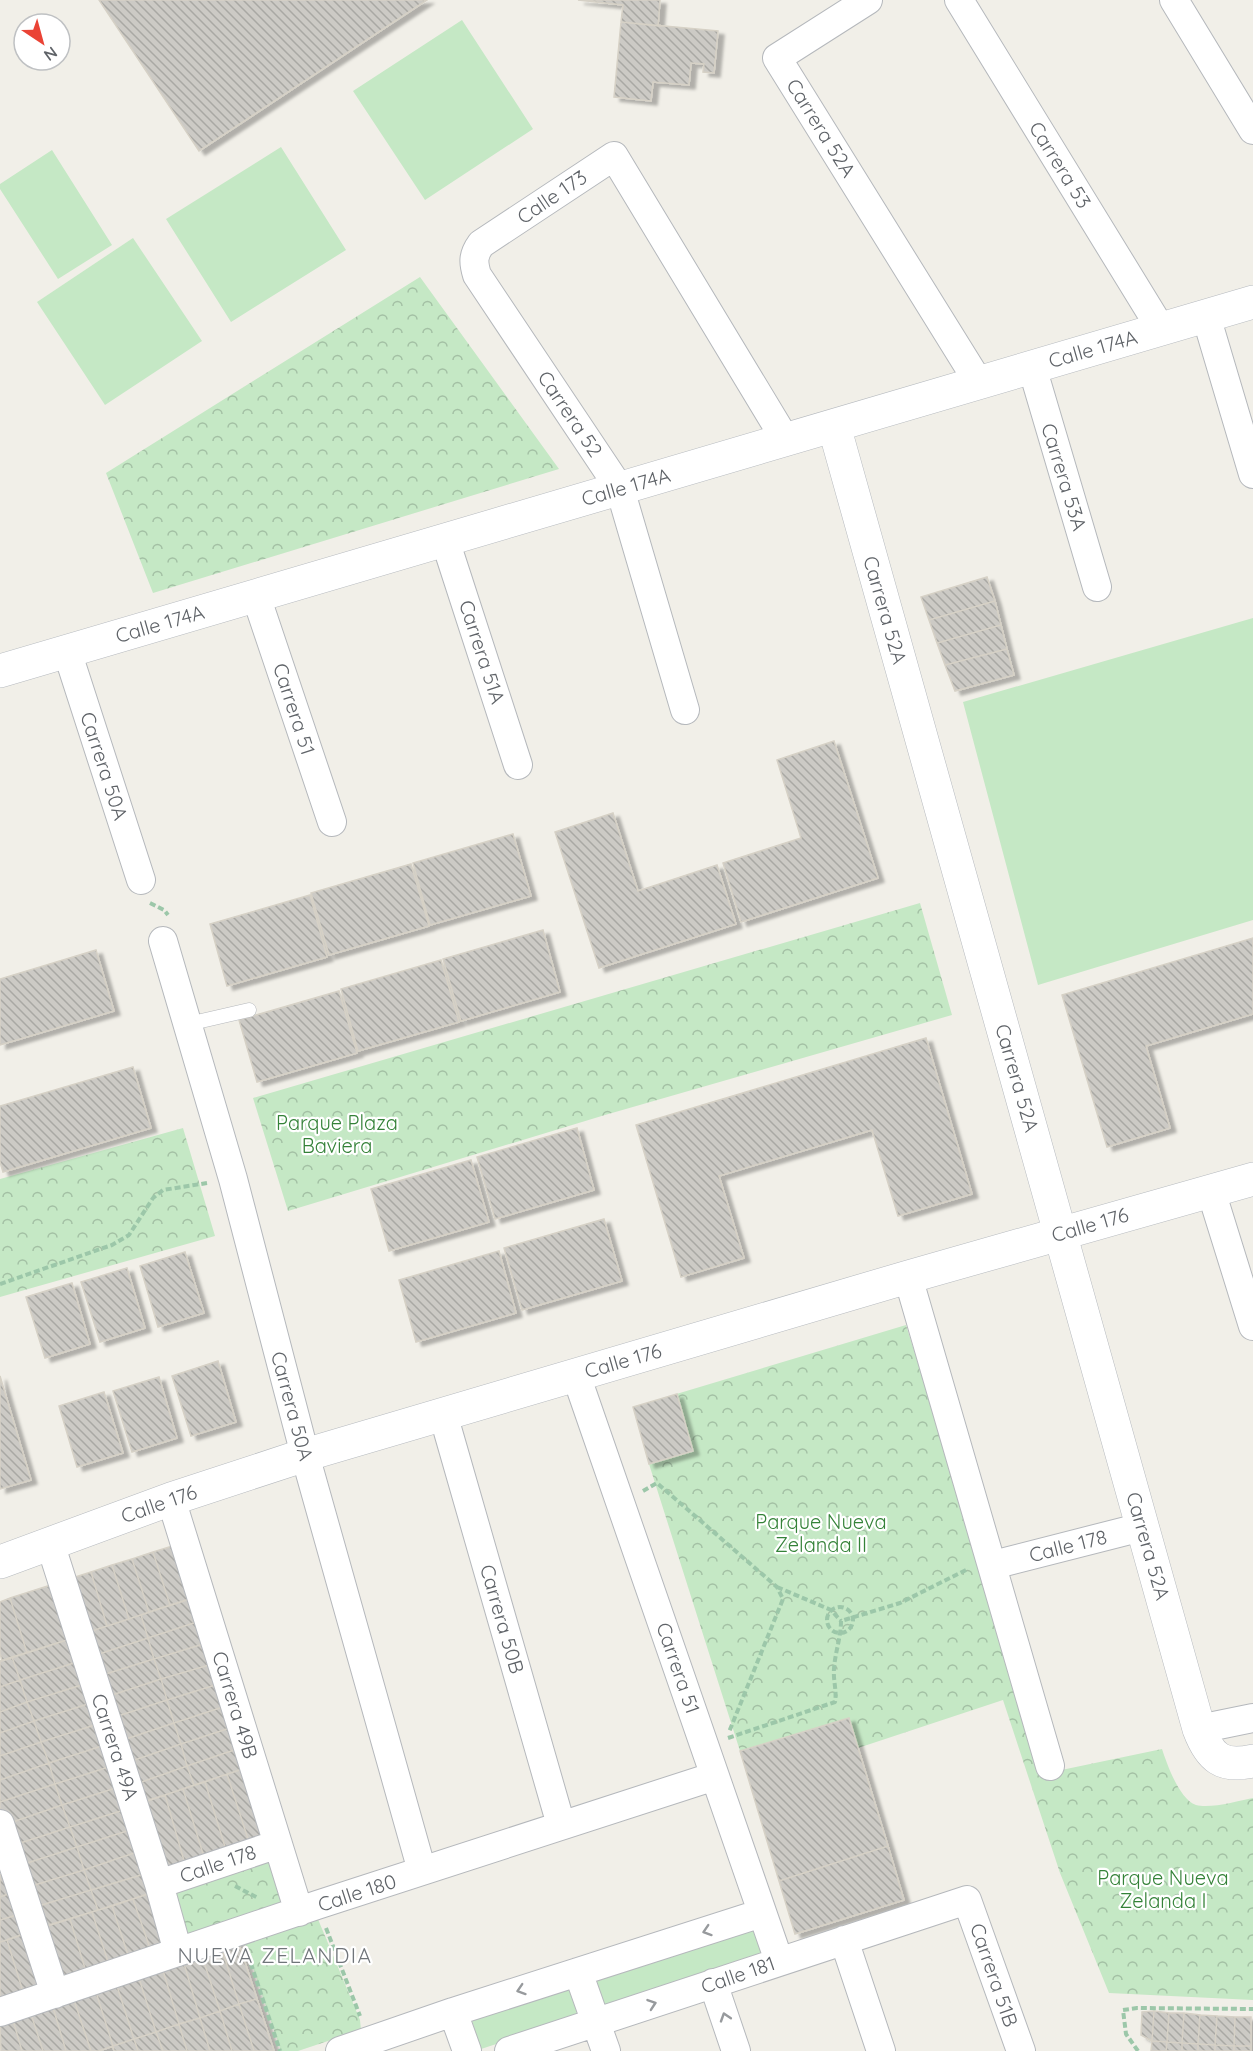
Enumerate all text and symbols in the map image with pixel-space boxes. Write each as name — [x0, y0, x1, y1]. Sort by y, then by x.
north arrow — [12, 12, 72, 72]
text: N — [40, 43, 61, 66]
street label: Carrera 52A — [781, 74, 862, 182]
street label: Carrera 53 — [1024, 117, 1097, 213]
street label: Calle 173 — [512, 164, 591, 229]
street label: Calle 174A — [1046, 324, 1140, 373]
street label: Carrera 52 — [533, 366, 608, 462]
street label: Carrera 53A — [1036, 420, 1093, 534]
street label: Calle 174A — [579, 462, 673, 511]
street label: Carrera 52A — [858, 553, 913, 667]
street label: Carrera 51A — [454, 597, 511, 707]
street label: Calle 174A — [113, 599, 207, 648]
street label: Carrera 51 — [268, 660, 321, 758]
street label: Carrera 50A — [75, 709, 134, 823]
street label: Carrera 52A — [990, 1021, 1045, 1135]
park label: Parque Plaza Baviera — [276, 1110, 398, 1158]
street label: Calle 176 — [1049, 1202, 1131, 1247]
street label: Calle 176 — [582, 1338, 664, 1383]
street label: Carrera 50A — [266, 1348, 319, 1463]
street label: Calle 176 — [118, 1479, 200, 1528]
street label: Carrera 52A — [1121, 1489, 1176, 1603]
park label: Parque Nueva Zelanda II — [755, 1509, 887, 1557]
street label: Calle 178 — [1026, 1524, 1109, 1567]
street label: Carrera 50B — [475, 1561, 530, 1676]
street label: Carrera 51 — [651, 1619, 706, 1717]
street label: Carrera 49B — [207, 1648, 264, 1761]
street label: Carrera 49A — [86, 1690, 144, 1803]
street label: Calle 178 — [176, 1839, 259, 1888]
park label: Parque Nueva Zelanda I — [1097, 1865, 1229, 1913]
street label: Calle 180 — [314, 1868, 399, 1917]
street label: Carrera 51B — [965, 1920, 1024, 2030]
one-way arrow — [702, 1923, 713, 1936]
district label: NUEVA ZELANDIA — [177, 1942, 373, 1968]
street label: Calle 181 — [698, 1950, 778, 1999]
one-way arrow — [516, 1983, 527, 1995]
one-way arrow — [646, 1998, 657, 2011]
one-way arrow — [719, 2012, 732, 2023]

